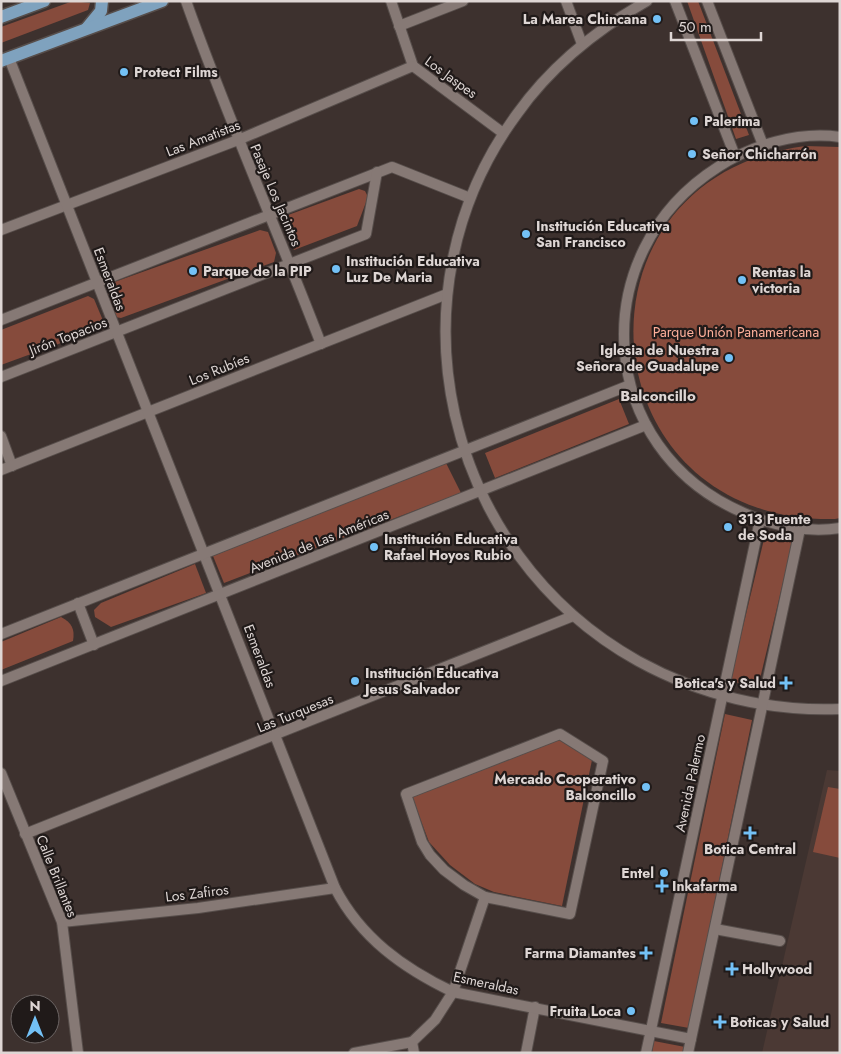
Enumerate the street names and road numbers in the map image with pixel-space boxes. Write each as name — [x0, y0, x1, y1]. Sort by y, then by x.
street label: Los Jaspes — [421, 51, 482, 103]
street label: Las Amatistas — [163, 115, 243, 161]
street label: Pasaje Los Jacintos — [245, 141, 307, 250]
street label: Esmeraldas — [89, 244, 131, 314]
street label: Jirón Topacios — [24, 312, 110, 361]
street label: Los Rubíes — [186, 348, 252, 390]
street label: Avenida de Las Américas — [246, 504, 392, 578]
street label: Esmeraldas — [239, 621, 281, 691]
street label: Las Turquesas — [254, 688, 337, 737]
street label: Avenida Palermo — [670, 732, 710, 834]
street label: Calle Brillantes — [31, 832, 83, 920]
street label: Los Zafiros — [164, 879, 230, 907]
street label: Esmeraldas — [451, 966, 521, 1000]

